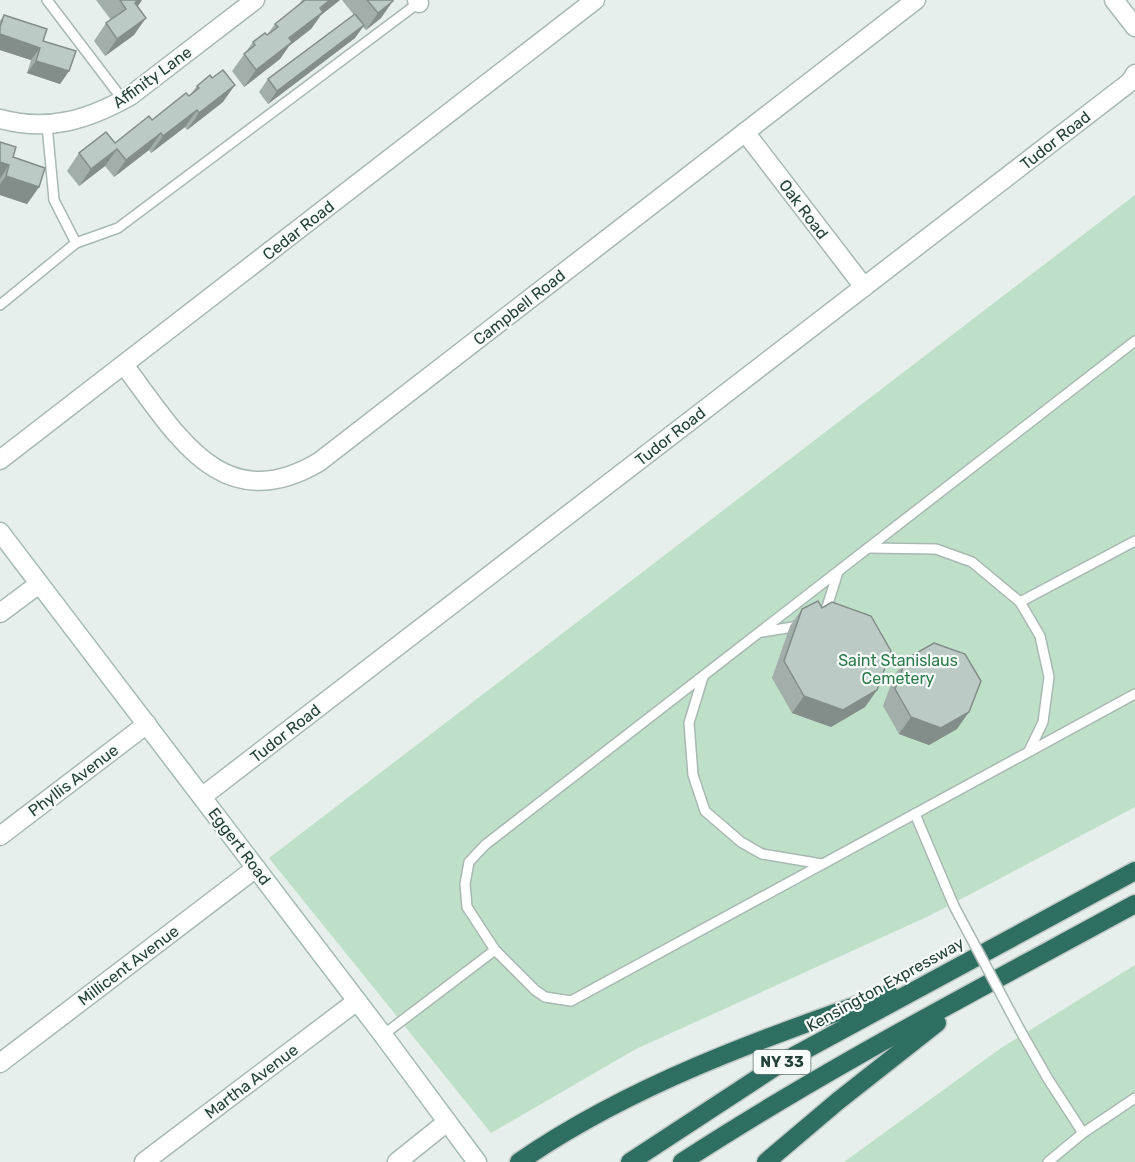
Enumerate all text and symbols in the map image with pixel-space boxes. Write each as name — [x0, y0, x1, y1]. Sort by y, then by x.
street label: Affinity Lane — [109, 42, 195, 112]
street label: Tudor Road — [1016, 107, 1094, 174]
street label: Oak Road — [775, 176, 832, 243]
street label: Cedar Road — [259, 197, 338, 264]
street label: Campbell Road — [470, 266, 569, 349]
street label: Tudor Road — [631, 403, 709, 470]
park label: Saint Stanislaus Cemetery — [838, 651, 958, 688]
street label: Tudor Road — [246, 700, 324, 767]
street label: Phyllis Avenue — [24, 740, 122, 820]
street label: Eggert Road — [204, 804, 275, 889]
street label: Millicent Avenue — [74, 921, 183, 1010]
street label: Kensington Expressway — [803, 933, 967, 1036]
street label: Martha Avenue — [201, 1040, 302, 1123]
road number: NY 33 — [754, 1050, 810, 1074]

